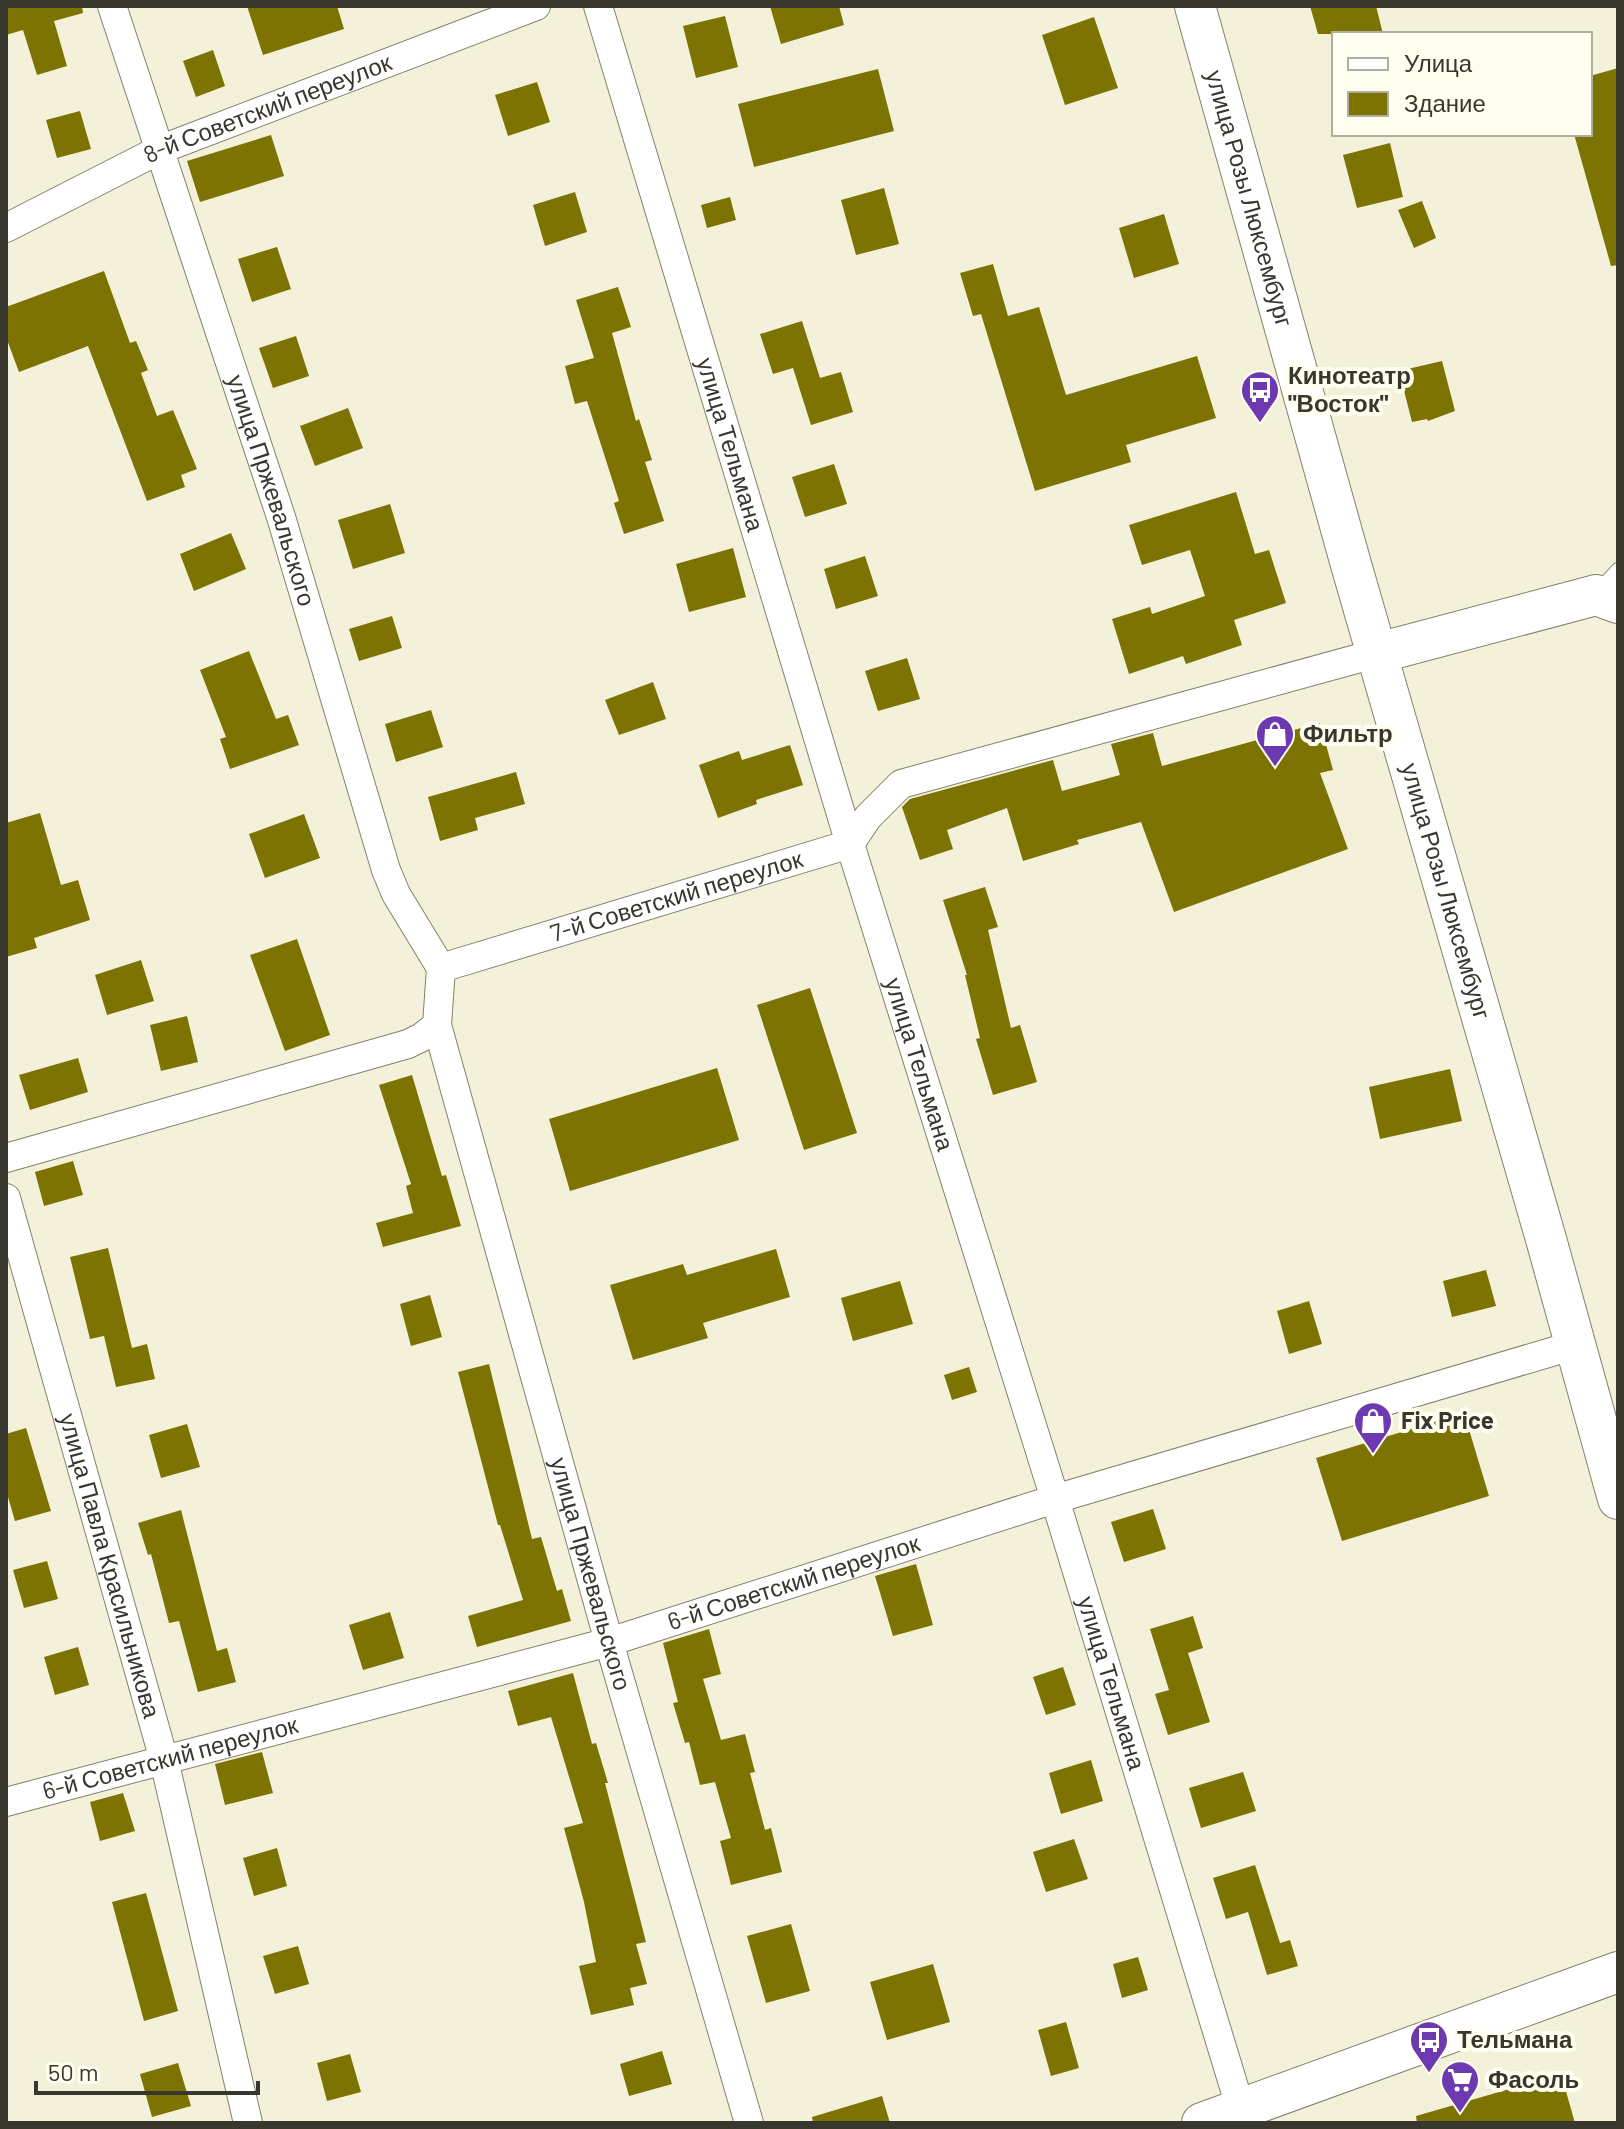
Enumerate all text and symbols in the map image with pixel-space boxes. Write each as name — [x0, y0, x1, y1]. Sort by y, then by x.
legend — [1332, 32, 1592, 136]
street label: 8-й Советский переулок — [138, 46, 396, 169]
text: Улица — [1404, 48, 1473, 77]
street label: улица Розы Люксембург — [1201, 67, 1300, 330]
text: Здание — [1404, 88, 1486, 117]
street label: улица Тельмана — [692, 354, 771, 535]
place label: Кинотеатр "Восток" — [1288, 360, 1411, 417]
bus stop icon: Кинотеатр "Восток" — [1239, 369, 1281, 424]
street label: улица Пржевальского — [222, 371, 323, 609]
shop icon: Фильтр — [1254, 713, 1296, 768]
place label: Фильтр — [1303, 718, 1393, 747]
street label: улица Розы Люксембург — [1396, 759, 1498, 1022]
street label: 7-й Советский переулок — [547, 843, 806, 947]
street label: улица Тельмана — [880, 974, 961, 1155]
shop icon: Fix Price — [1352, 1400, 1394, 1455]
place label: Fix Price — [1401, 1405, 1494, 1434]
street label: улица Павла Красильникова — [54, 1410, 168, 1722]
street label: улица Пржевальского — [545, 1454, 638, 1694]
street label: 6-й Советский переулок — [664, 1527, 924, 1635]
street label: улица Тельмана — [1072, 1593, 1153, 1774]
street label: 6-й Советский переулок — [39, 1709, 301, 1805]
bus stop icon: Тельмана — [1408, 2019, 1450, 2074]
place label: Тельмана — [1457, 2024, 1573, 2053]
scale bar — [36, 2045, 258, 2095]
text: 50 m — [48, 2057, 99, 2086]
supermarket icon: Фасоль — [1439, 2059, 1481, 2114]
place label: Фасоль — [1488, 2064, 1579, 2093]

